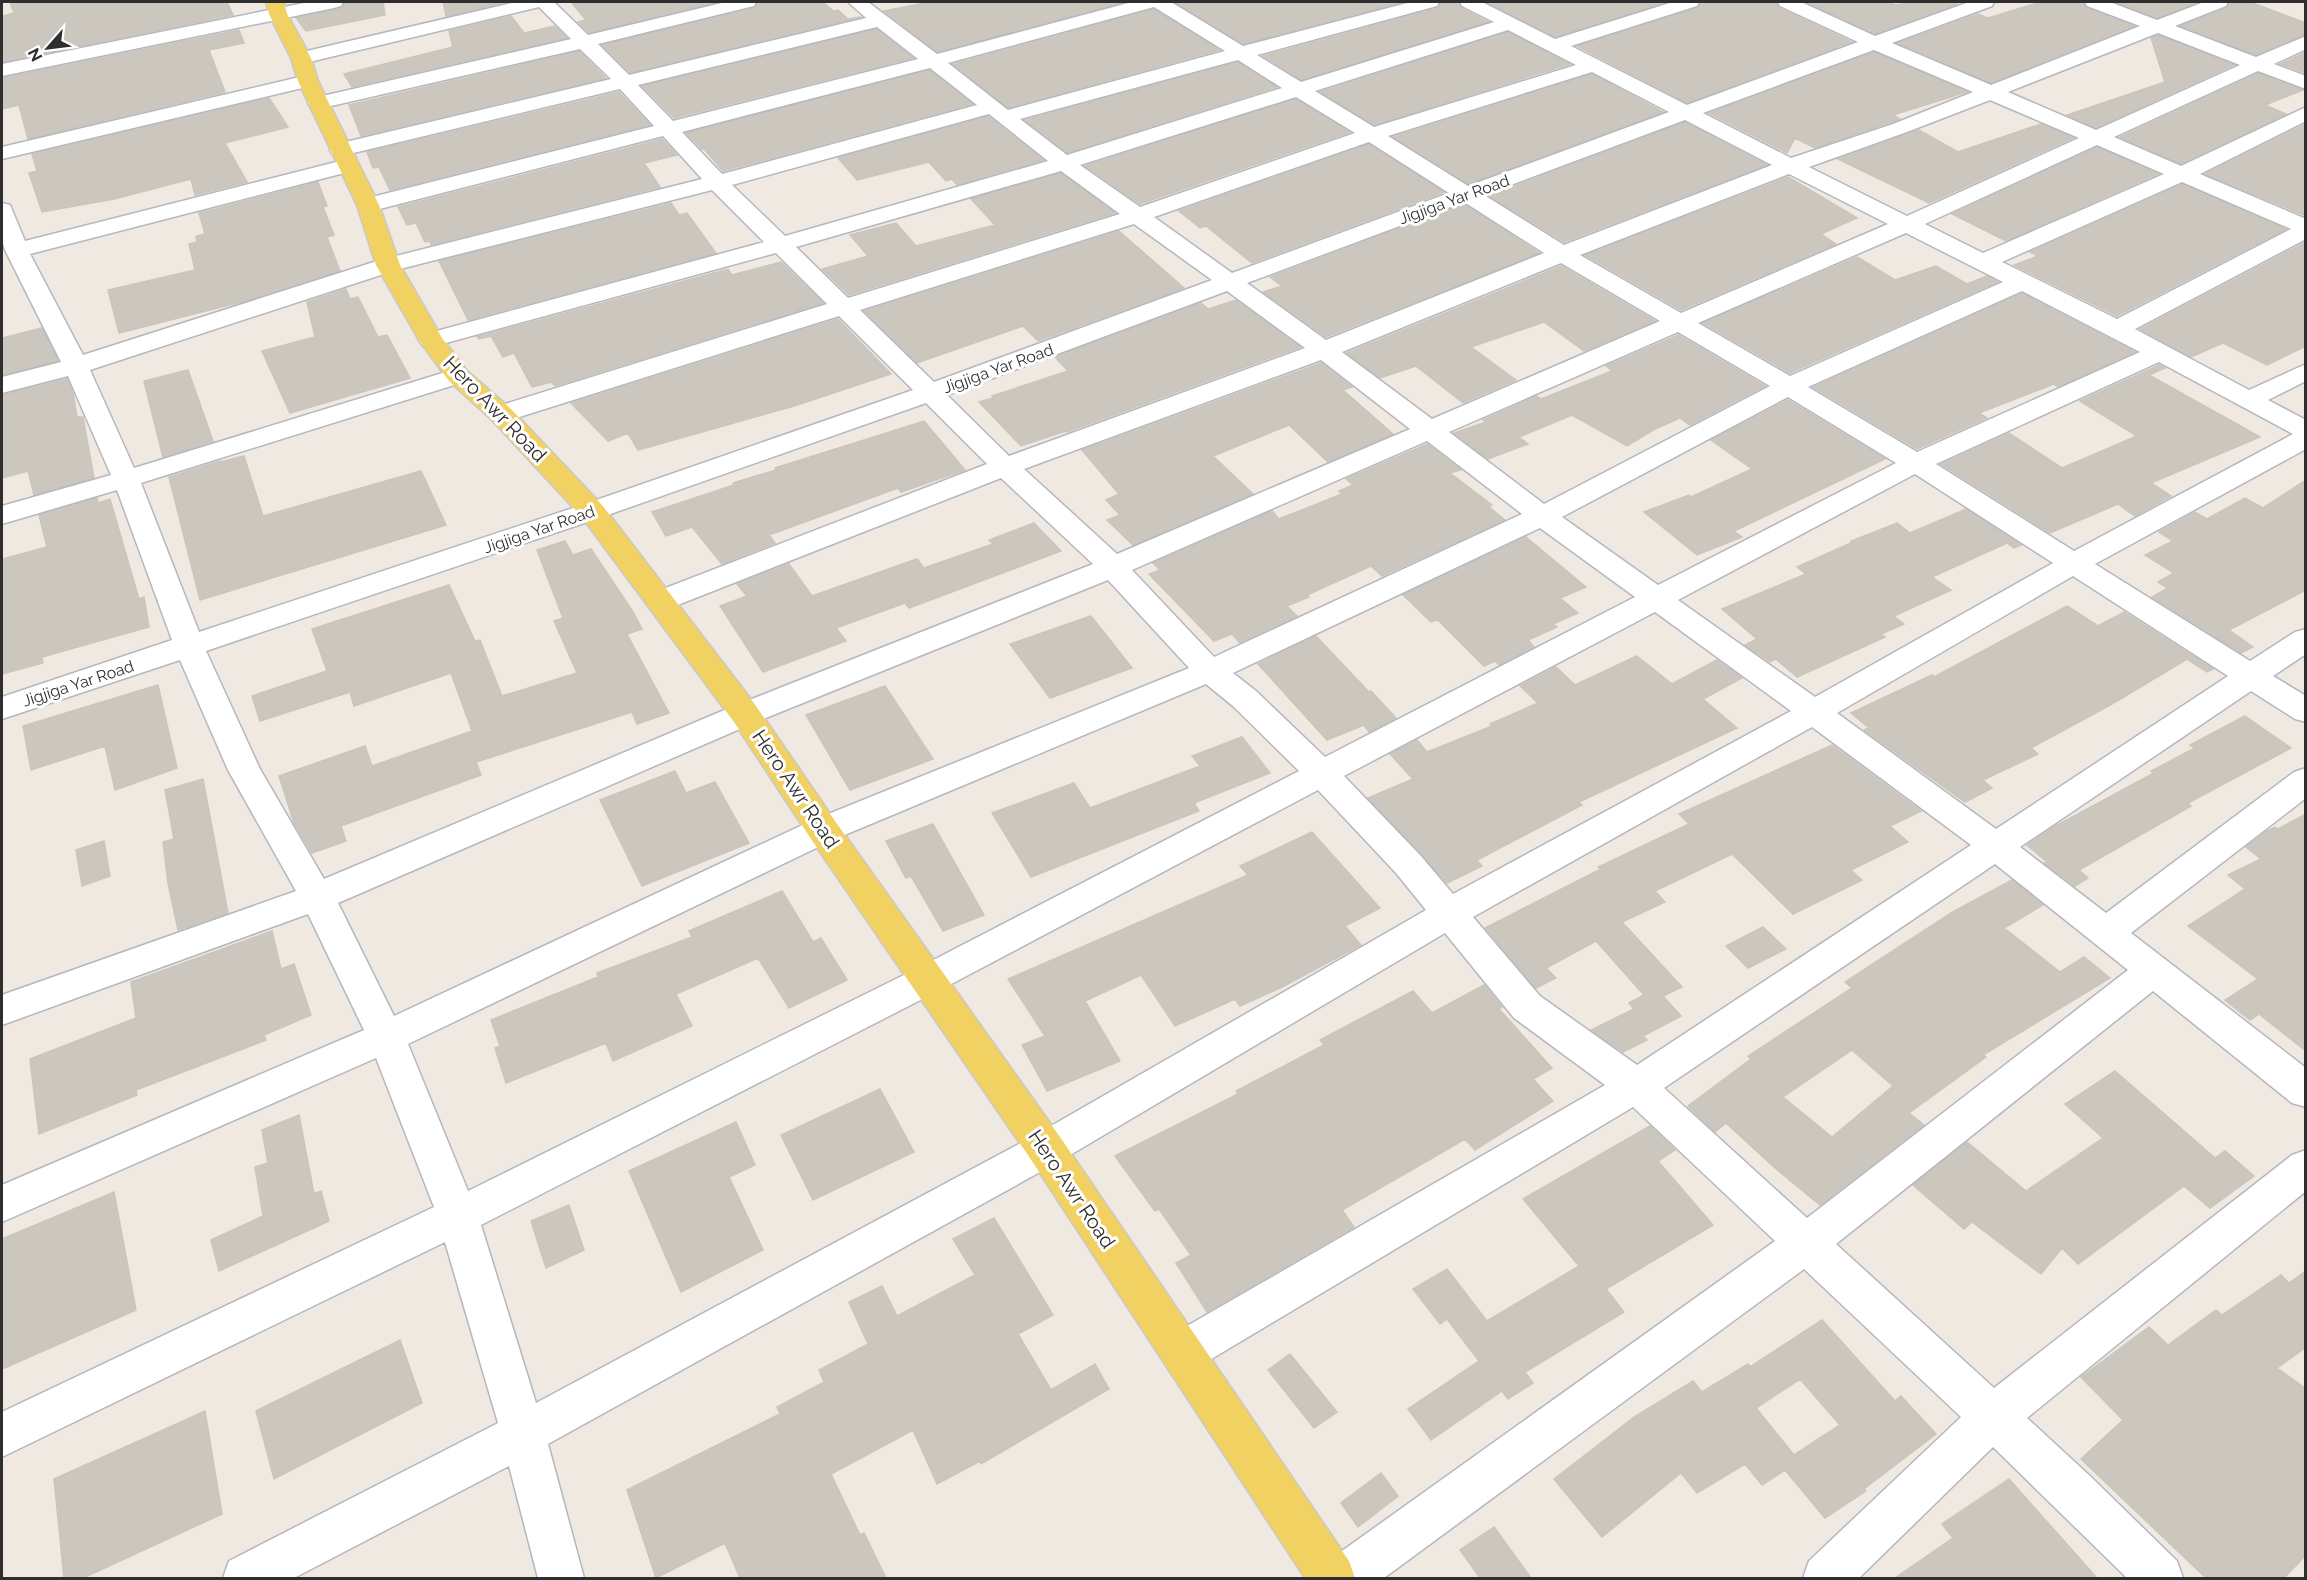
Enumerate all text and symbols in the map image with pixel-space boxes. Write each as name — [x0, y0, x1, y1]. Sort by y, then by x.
north arrow — [18, 18, 78, 78]
text: N — [24, 45, 46, 65]
street label: Jigjiga Yar Road — [1396, 171, 1512, 228]
street label: Jigjiga Yar Road — [940, 340, 1056, 397]
street label: Hero Awr Road — [438, 351, 552, 467]
street label: Jigjiga Yar Road — [481, 502, 597, 557]
street label: Jigjiga Yar Road — [20, 656, 136, 710]
street label: Hero Awr Road — [747, 725, 845, 853]
street label: Hero Awr Road — [1023, 1125, 1121, 1253]

